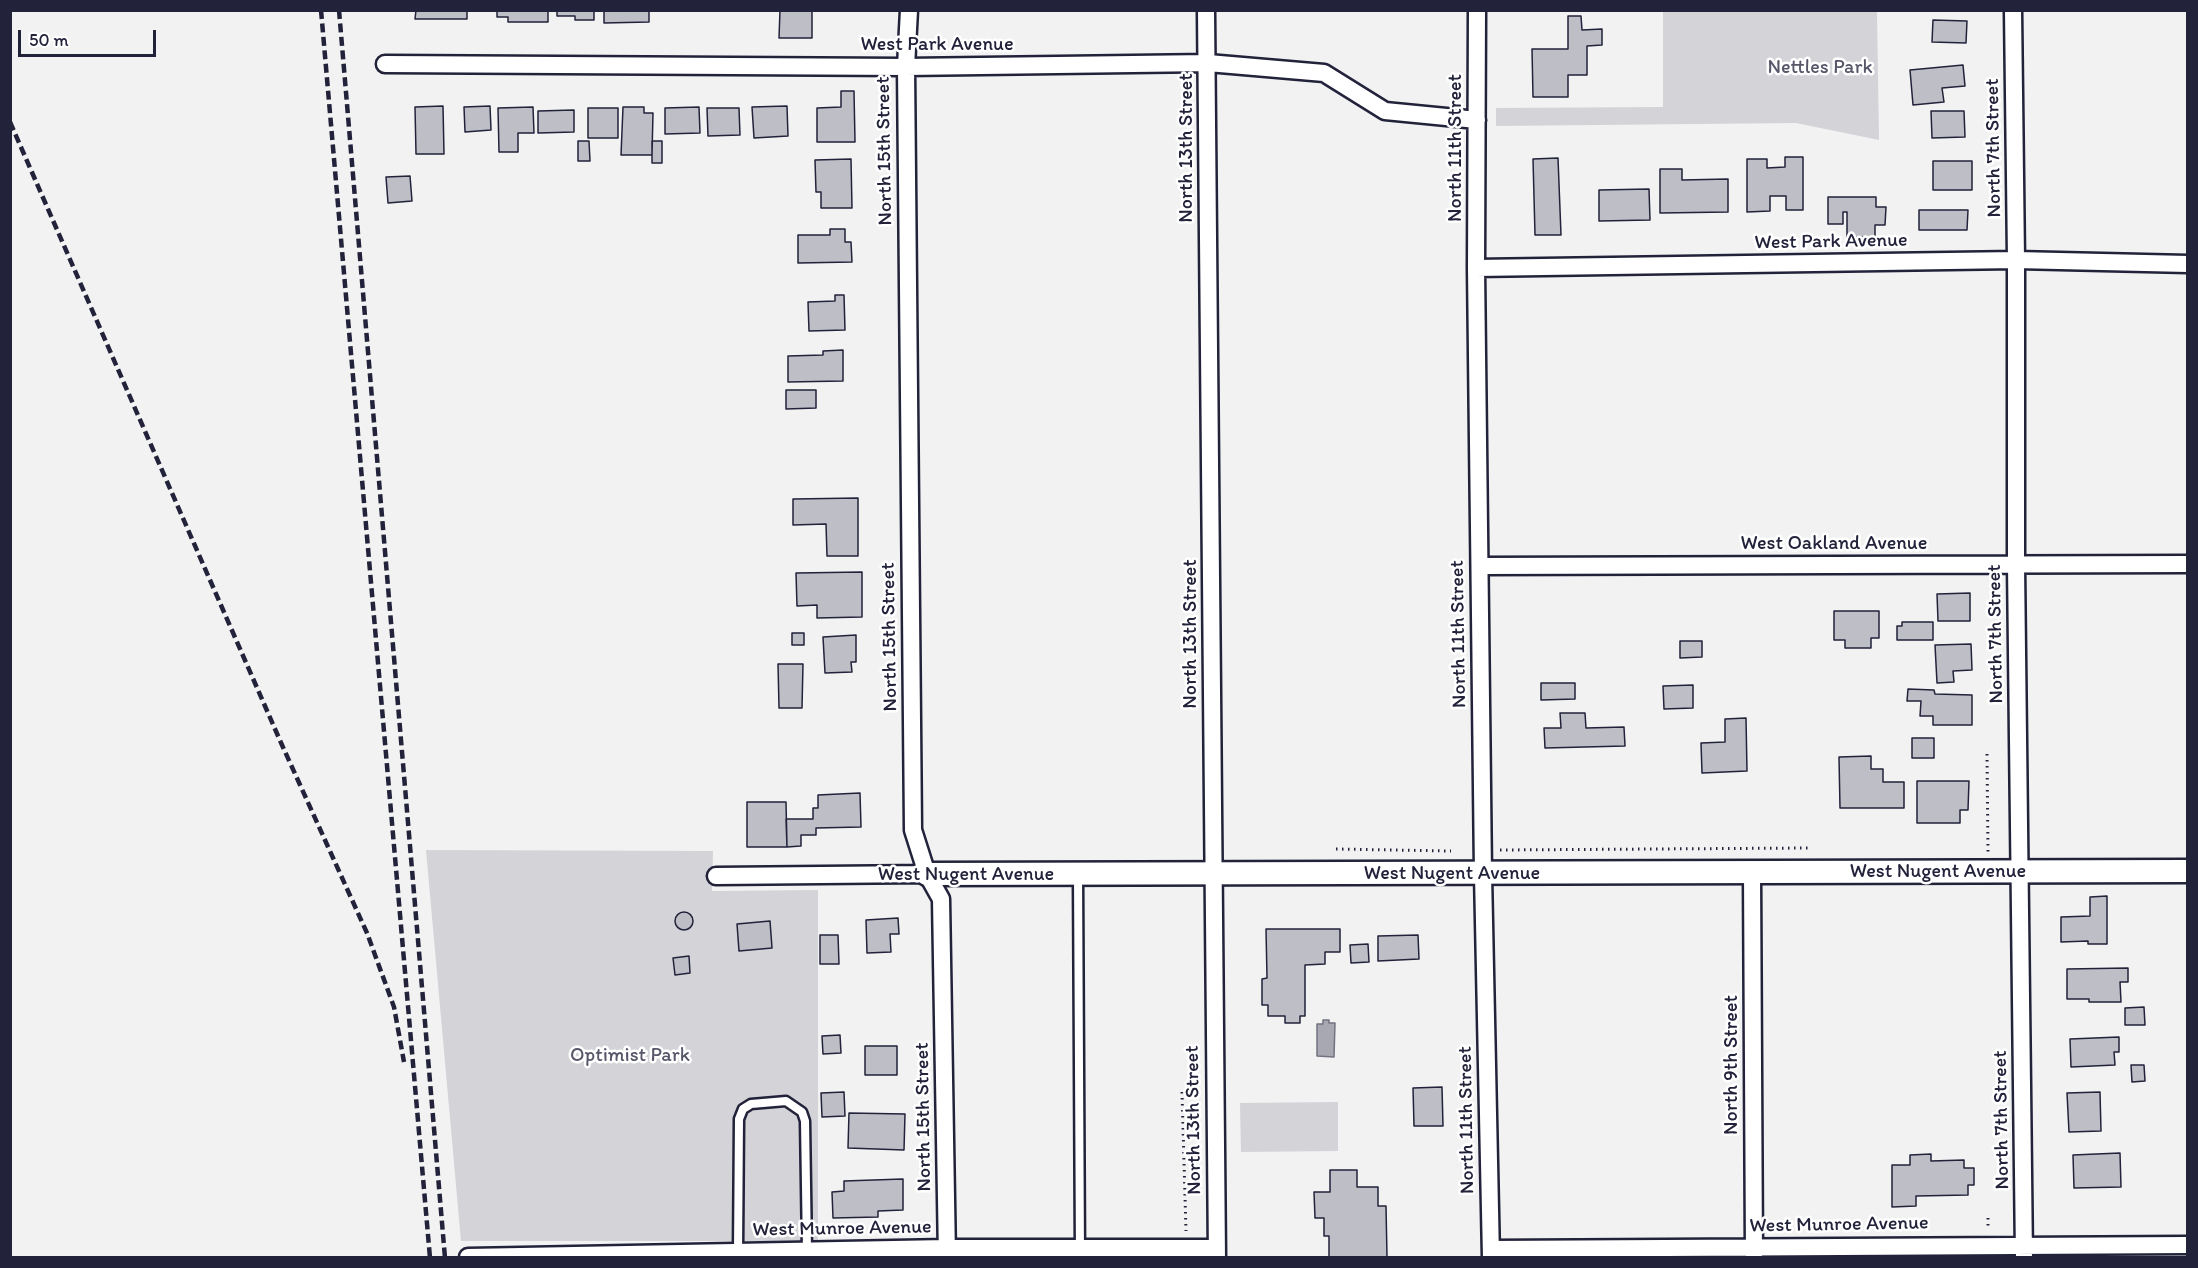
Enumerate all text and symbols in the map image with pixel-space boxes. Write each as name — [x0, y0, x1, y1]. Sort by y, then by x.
scale bar — [21, 18, 159, 56]
text: 50 m — [29, 29, 69, 51]
street label: West Park Avenue — [860, 33, 1014, 57]
park label: Nettles Park — [1767, 56, 1873, 80]
street label: North 13th Street — [1175, 73, 1199, 223]
street label: North 11th Street — [1444, 74, 1468, 222]
street label: North 15th Street — [872, 76, 898, 226]
street label: North 7th Street — [1981, 78, 2007, 218]
street label: West Park Avenue — [1754, 229, 1908, 255]
street label: West Oakland Avenue — [1741, 532, 1927, 556]
street label: North 13th Street — [1179, 559, 1203, 709]
street label: North 11th Street — [1446, 560, 1472, 708]
street label: North 15th Street — [877, 562, 903, 712]
street label: North 7th Street — [1983, 564, 2009, 704]
street label: West Nugent Avenue — [1850, 860, 2026, 884]
street label: West Nugent Avenue — [1364, 862, 1540, 886]
street label: West Nugent Avenue — [878, 863, 1054, 887]
street label: North 9th Street — [1720, 995, 1744, 1135]
street label: North 15th Street — [911, 1042, 937, 1192]
park label: Optimist Park — [570, 1044, 690, 1068]
street label: North 13th Street — [1181, 1045, 1207, 1195]
street label: North 11th Street — [1454, 1046, 1480, 1194]
street label: North 7th Street — [1989, 1050, 2015, 1190]
street label: West Munroe Avenue — [1749, 1211, 1929, 1239]
street label: West Munroe Avenue — [752, 1215, 932, 1243]

